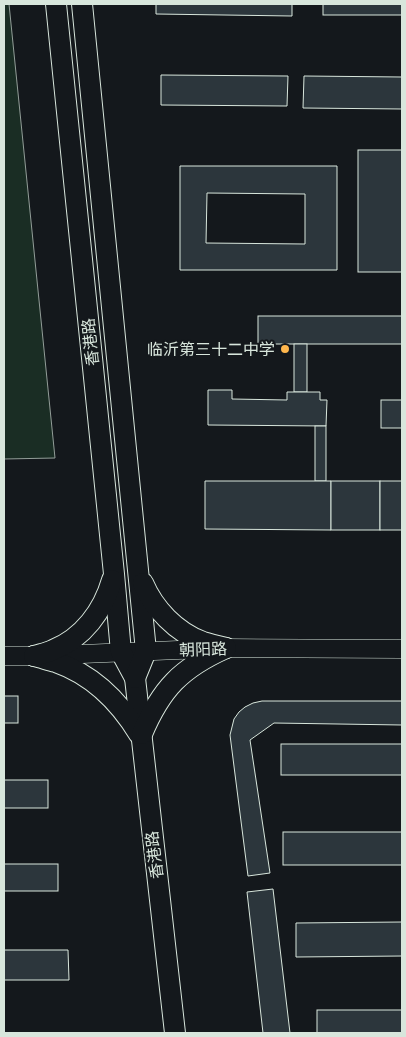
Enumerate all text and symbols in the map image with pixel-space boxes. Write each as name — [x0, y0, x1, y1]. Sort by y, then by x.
street label: 香港路 — [77, 317, 104, 367]
place label: 临沂第三十二中学 — [147, 338, 275, 361]
marker: 临沂第三十二中学 — [279, 343, 291, 355]
street label: 朝阳路 — [179, 637, 227, 662]
street label: 香港路 — [140, 830, 169, 880]

